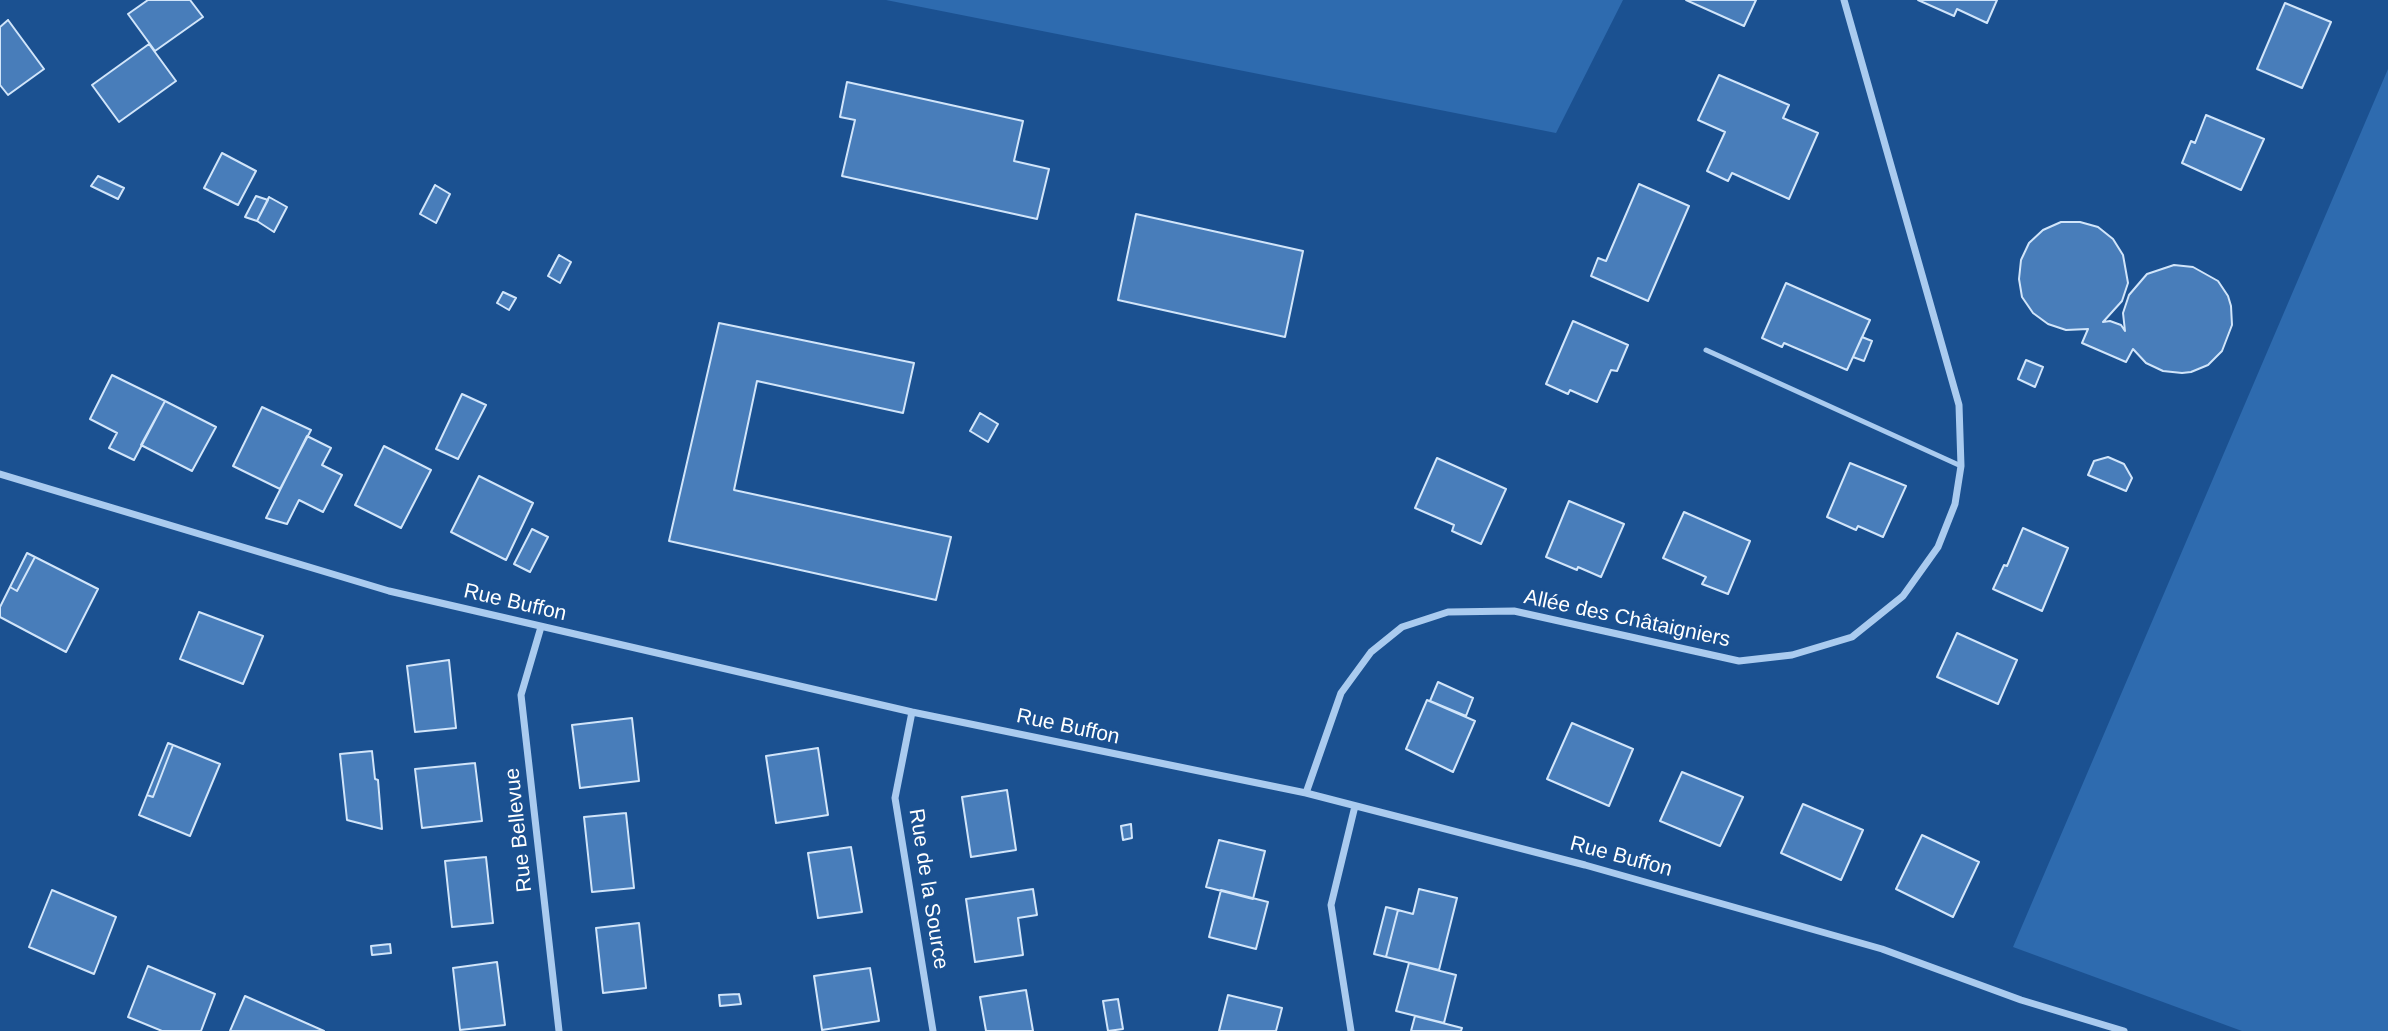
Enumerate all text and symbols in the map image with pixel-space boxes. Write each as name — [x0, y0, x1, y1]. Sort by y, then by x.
street label: Rue Buffon — [461, 579, 569, 627]
street label: Allée des Châtaigniers — [1522, 585, 1732, 653]
street label: Rue Buffon — [1014, 704, 1122, 750]
street label: Rue Bellevue — [500, 767, 538, 893]
street label: Rue de la Source — [903, 807, 953, 971]
street label: Rue Buffon — [1567, 831, 1675, 883]

